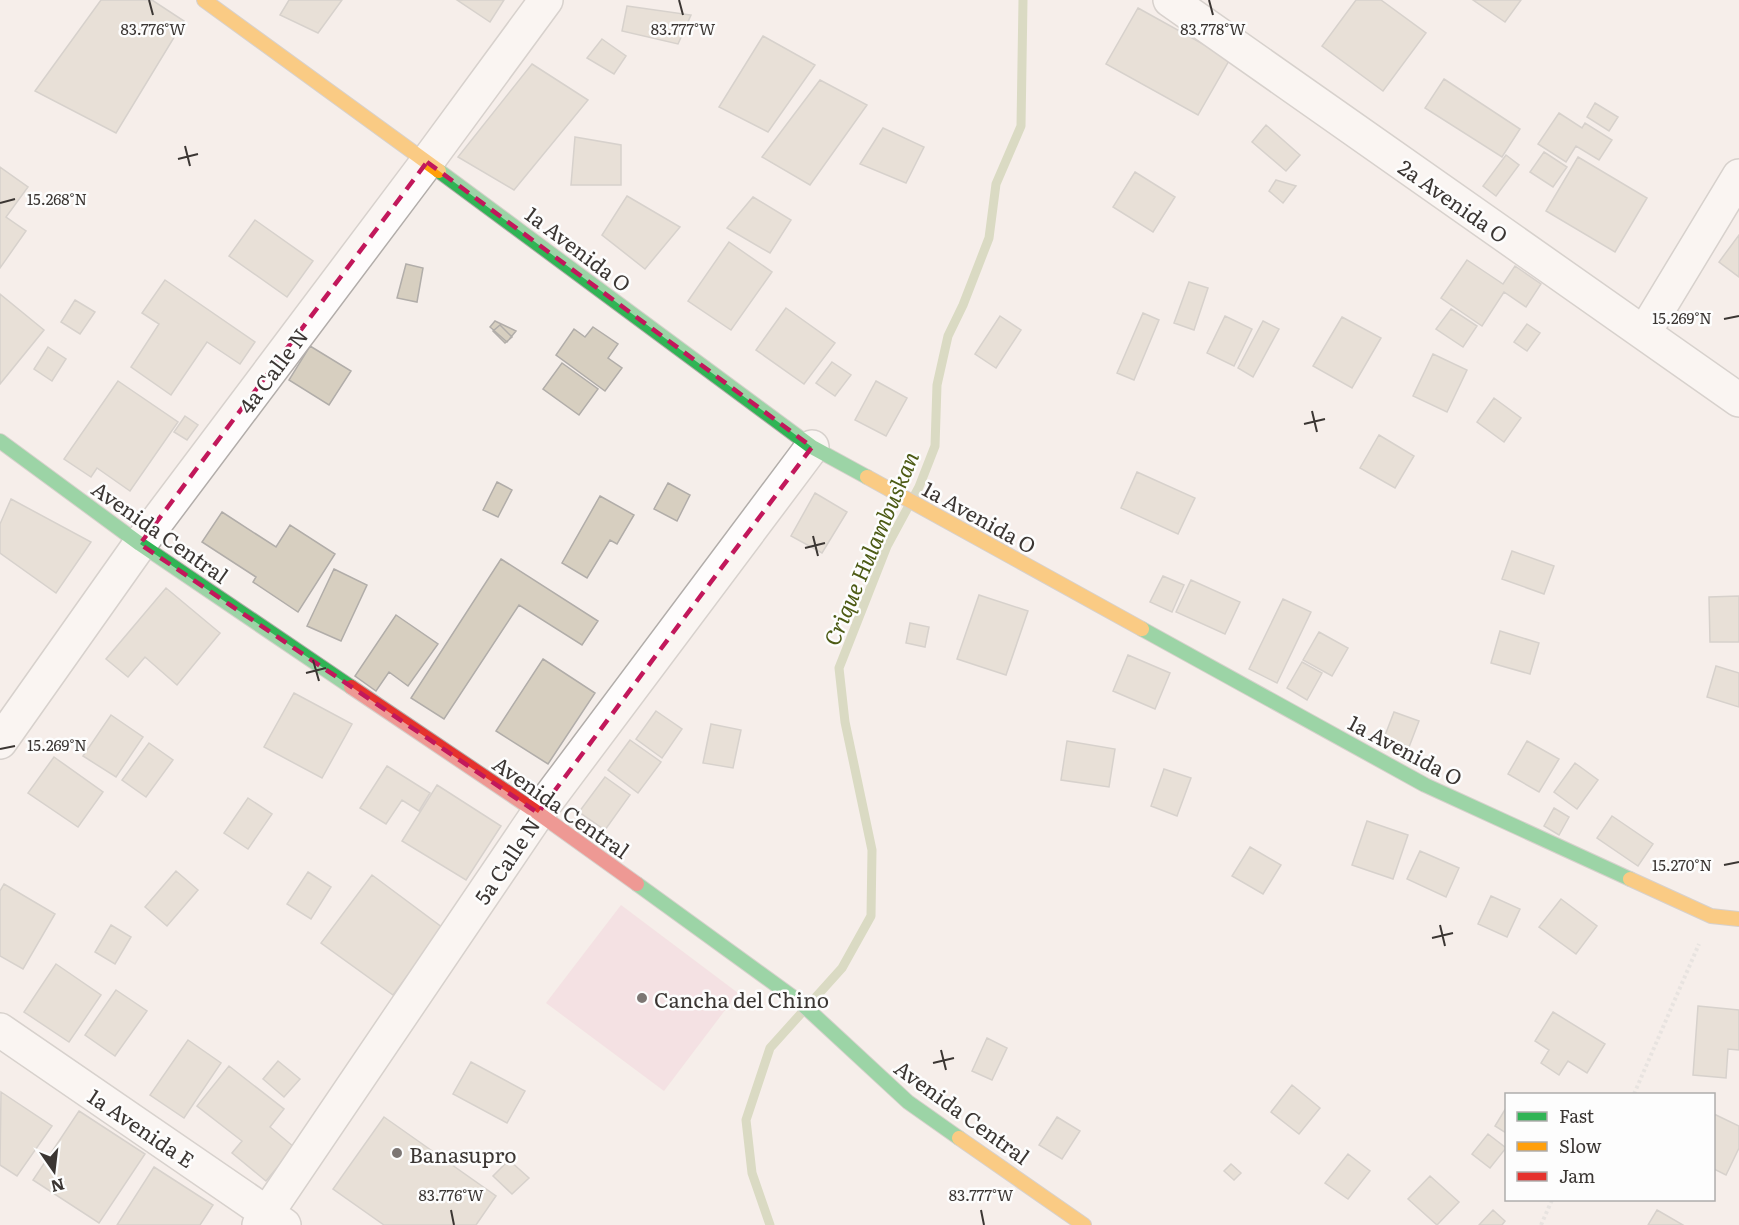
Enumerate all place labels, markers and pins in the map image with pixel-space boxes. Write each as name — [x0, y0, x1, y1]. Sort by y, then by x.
place label: Cancha del Chino — [654, 983, 829, 1014]
marker: Cancha del Chino — [635, 991, 649, 1005]
place label: Banasupro — [409, 1138, 516, 1169]
marker: Banasupro — [390, 1146, 404, 1160]

